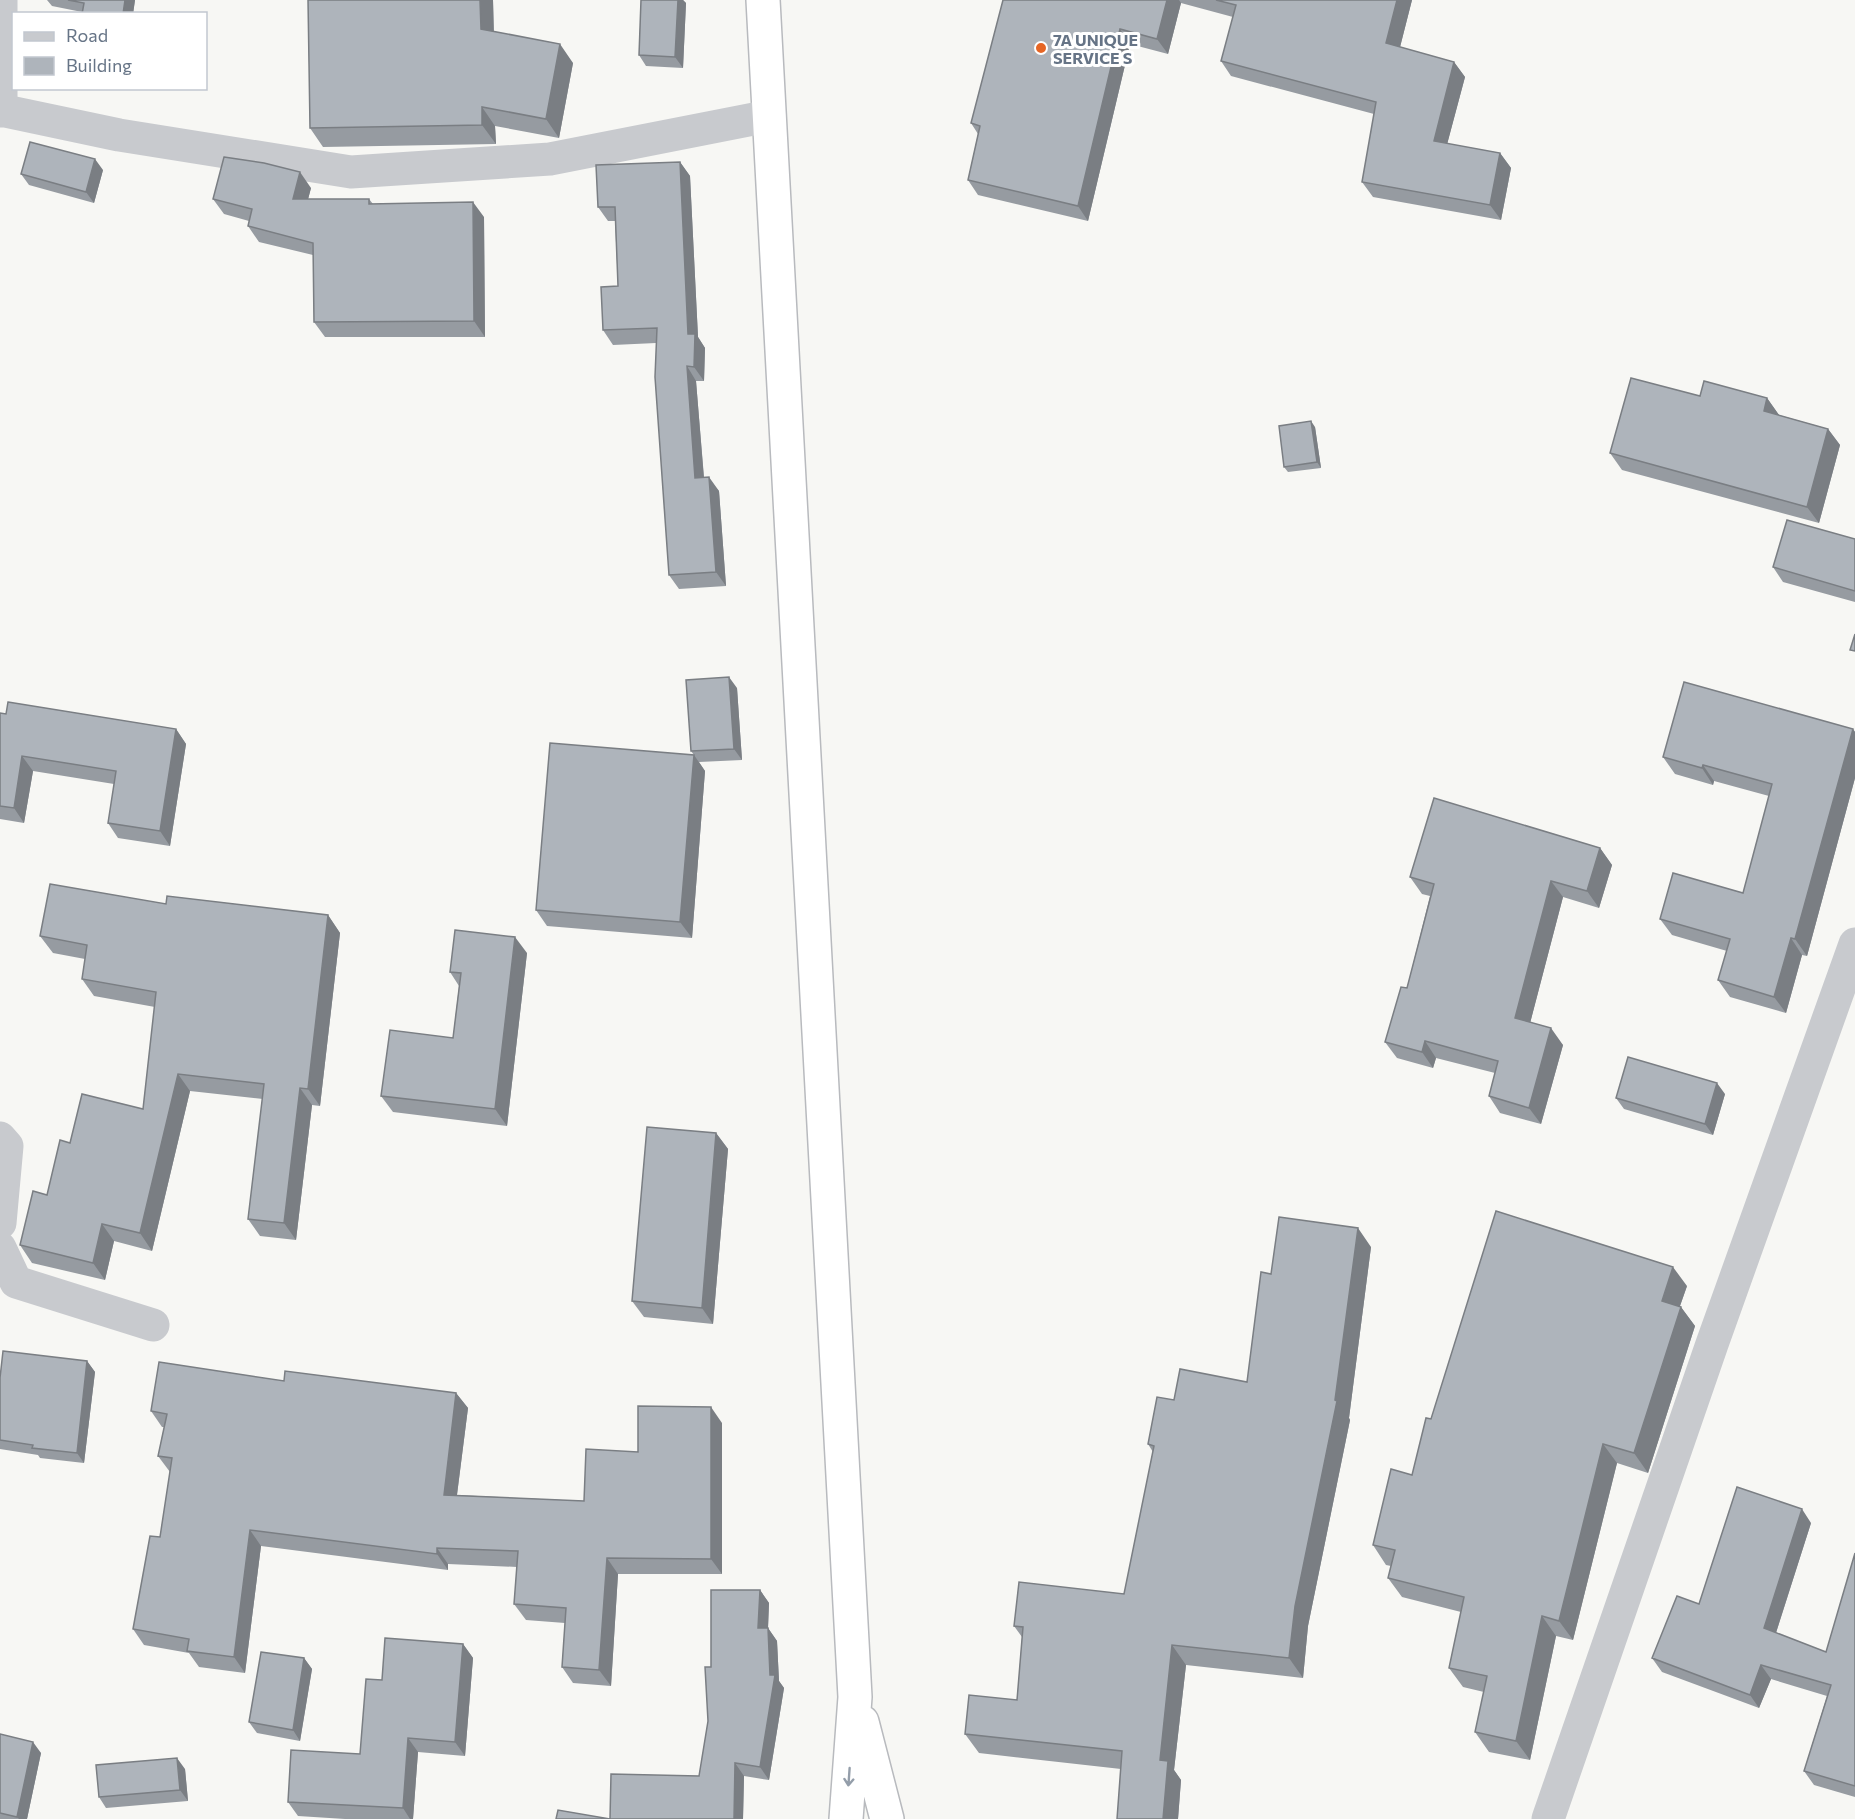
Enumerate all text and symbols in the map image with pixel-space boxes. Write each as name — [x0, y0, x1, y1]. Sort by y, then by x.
legend — [12, 12, 207, 90]
text: Road — [66, 24, 108, 46]
place label: 7A UNIQUE SERVICE S — [1053, 30, 1138, 67]
marker: 7A UNIQUE SERVICE S — [1034, 41, 1048, 55]
text: Building — [66, 54, 132, 76]
one-way arrow — [843, 1766, 854, 1786]

